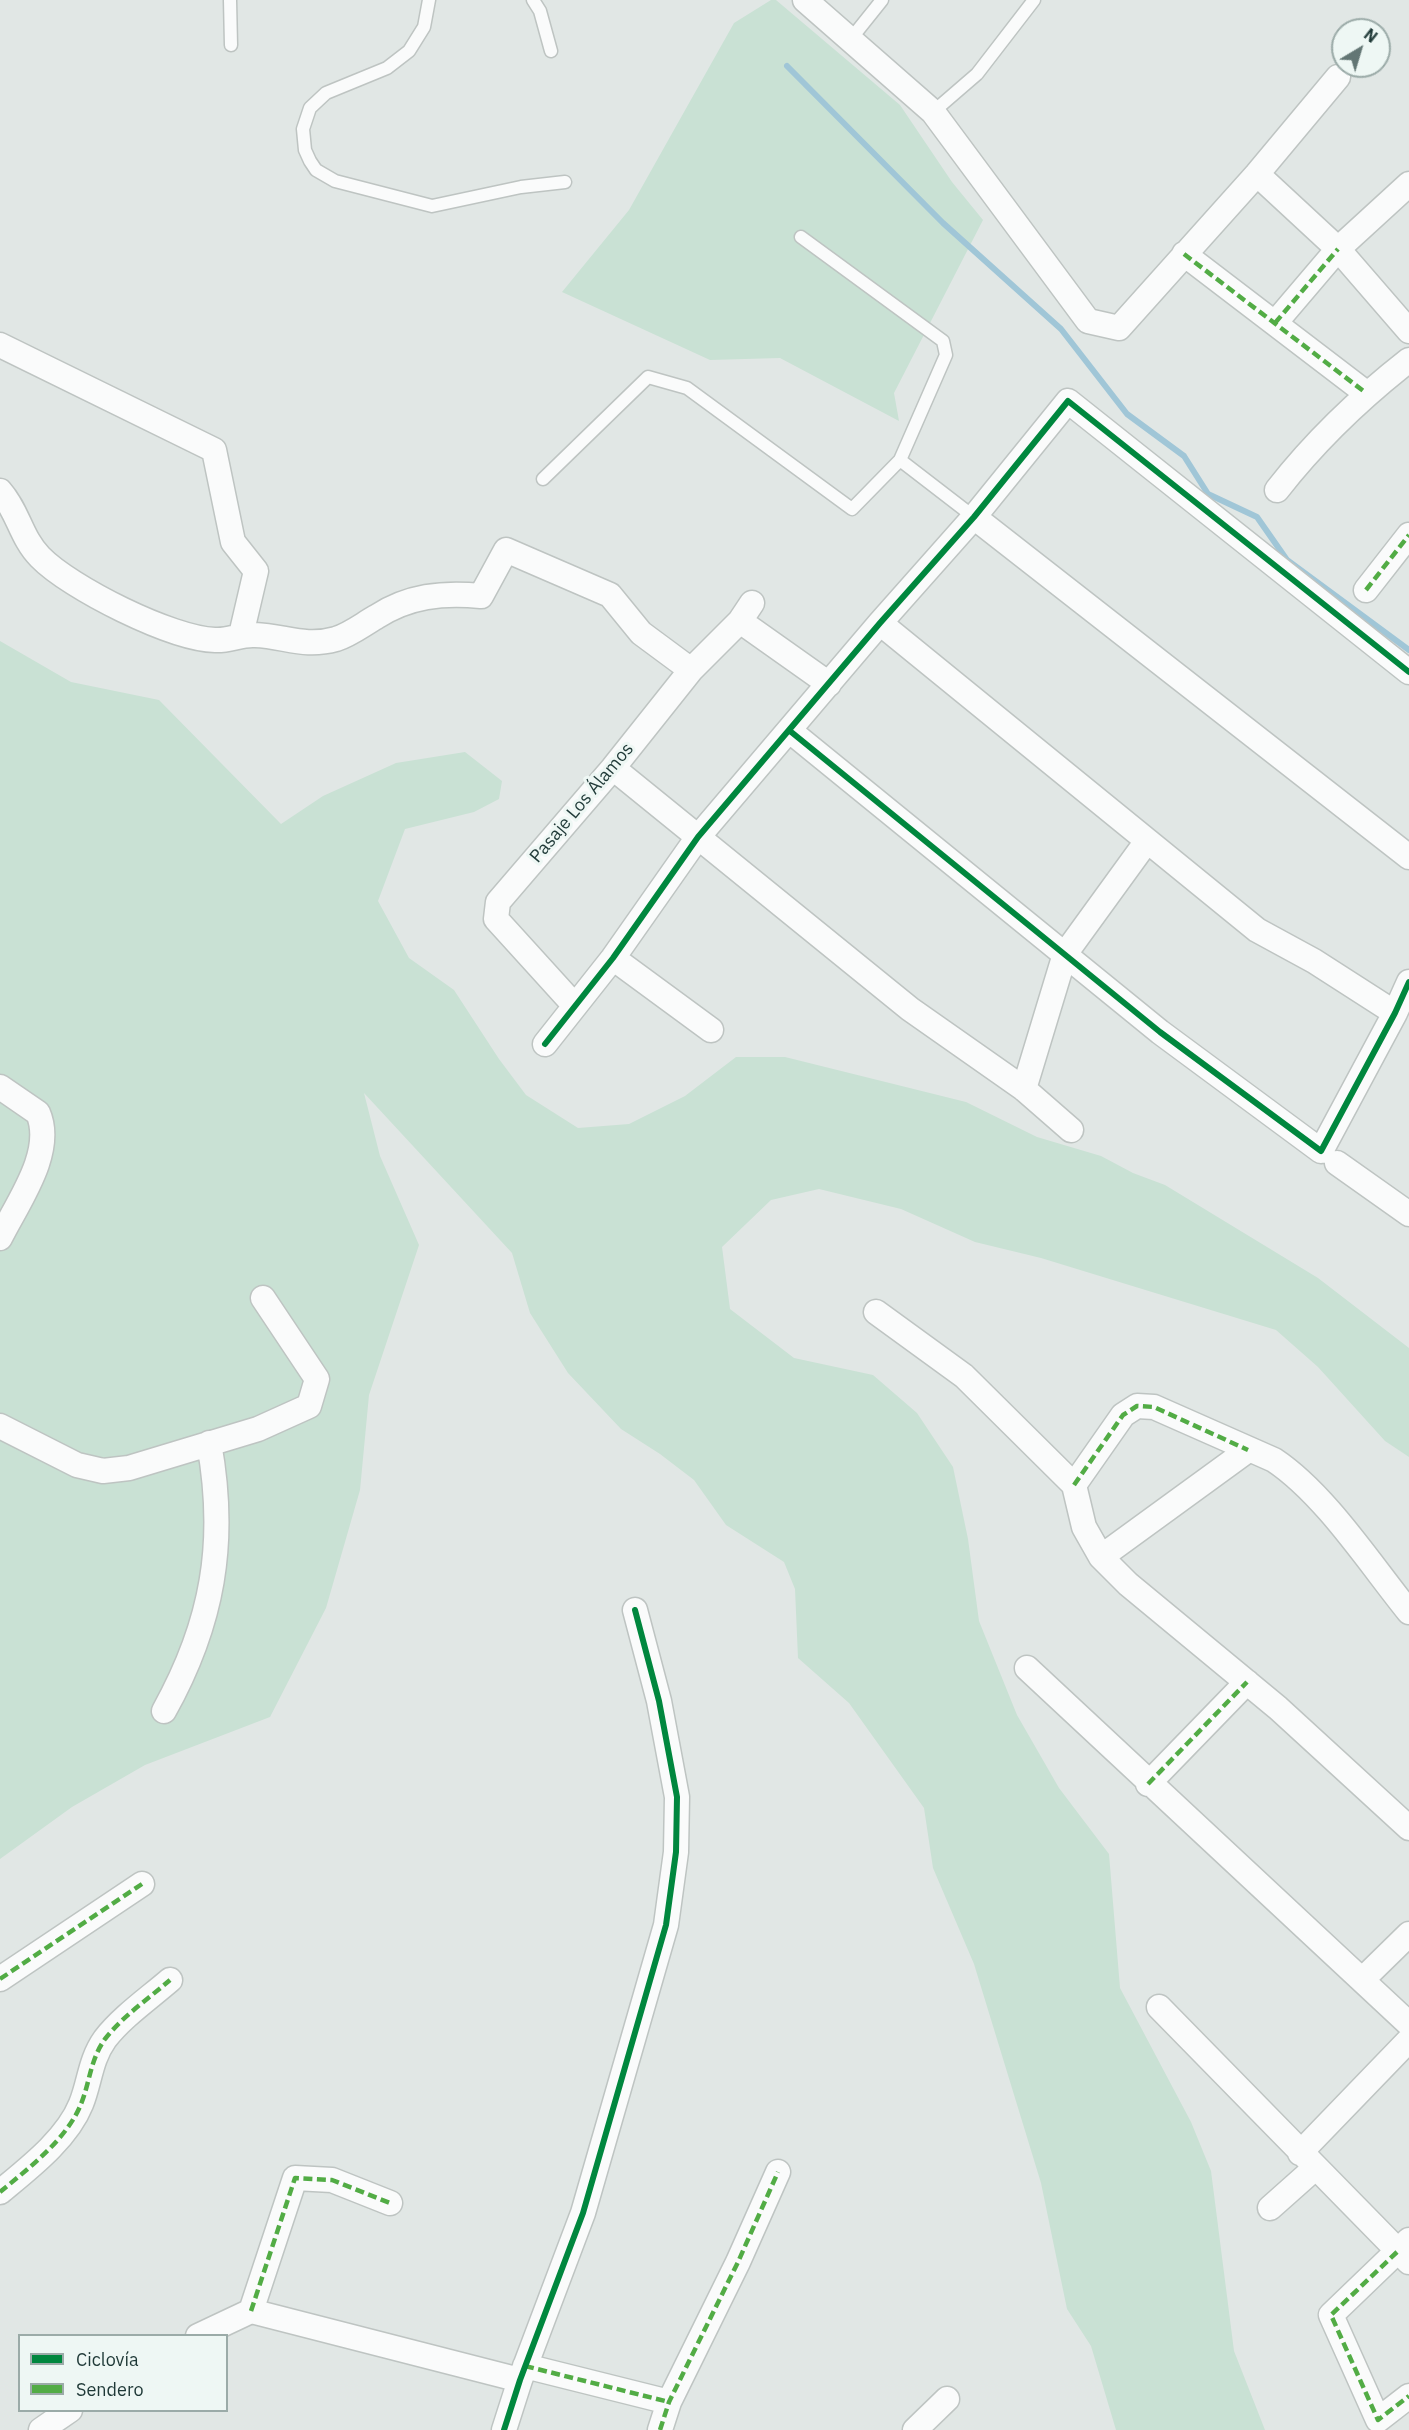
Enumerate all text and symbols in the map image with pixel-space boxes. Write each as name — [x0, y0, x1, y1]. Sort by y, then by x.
north arrow — [1331, 18, 1391, 78]
text: N — [1360, 24, 1382, 47]
street label: Pasaje Los Álamos — [526, 739, 638, 867]
legend — [18, 2334, 228, 2412]
text: Ciclovía — [76, 2348, 139, 2371]
text: Sendero — [76, 2378, 143, 2401]

